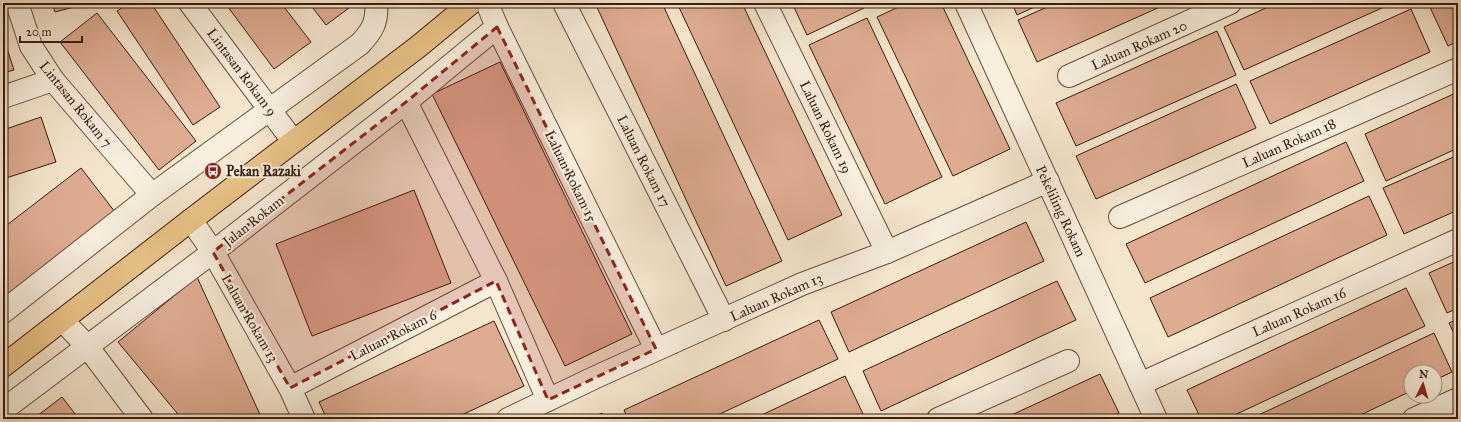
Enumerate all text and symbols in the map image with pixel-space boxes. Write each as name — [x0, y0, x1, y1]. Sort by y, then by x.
street label: Laluan Rokam 20 — [1089, 17, 1190, 74]
scale bar — [20, 18, 82, 44]
text: 20 m — [26, 25, 52, 39]
street label: Lintasan Rokam 9 — [203, 25, 280, 120]
street label: Lintasan Rokam 7 — [36, 58, 115, 151]
street label: Laluan Rokam 19 — [796, 78, 855, 176]
street label: Laluan Rokam 17 — [613, 112, 674, 210]
street label: Laluan Rokam 18 — [1240, 115, 1339, 172]
street label: Laluan Rokam 15 — [541, 128, 600, 225]
bus stop icon: Pekan Razaki — [203, 161, 223, 181]
place label: Pekan Razaki — [226, 163, 301, 180]
street label: Pekeliling Rokam — [1032, 163, 1089, 260]
street label: Jalan Rokam — [218, 192, 288, 252]
street label: Laluan Rokam 13 — [727, 270, 825, 325]
street label: Laluan Rokam 13 — [217, 271, 282, 365]
street label: Laluan Rokam 16 — [1250, 284, 1349, 341]
street label: Laluan Rokam 6 — [347, 306, 440, 365]
north arrow — [1403, 364, 1443, 404]
text: N — [1419, 368, 1430, 381]

